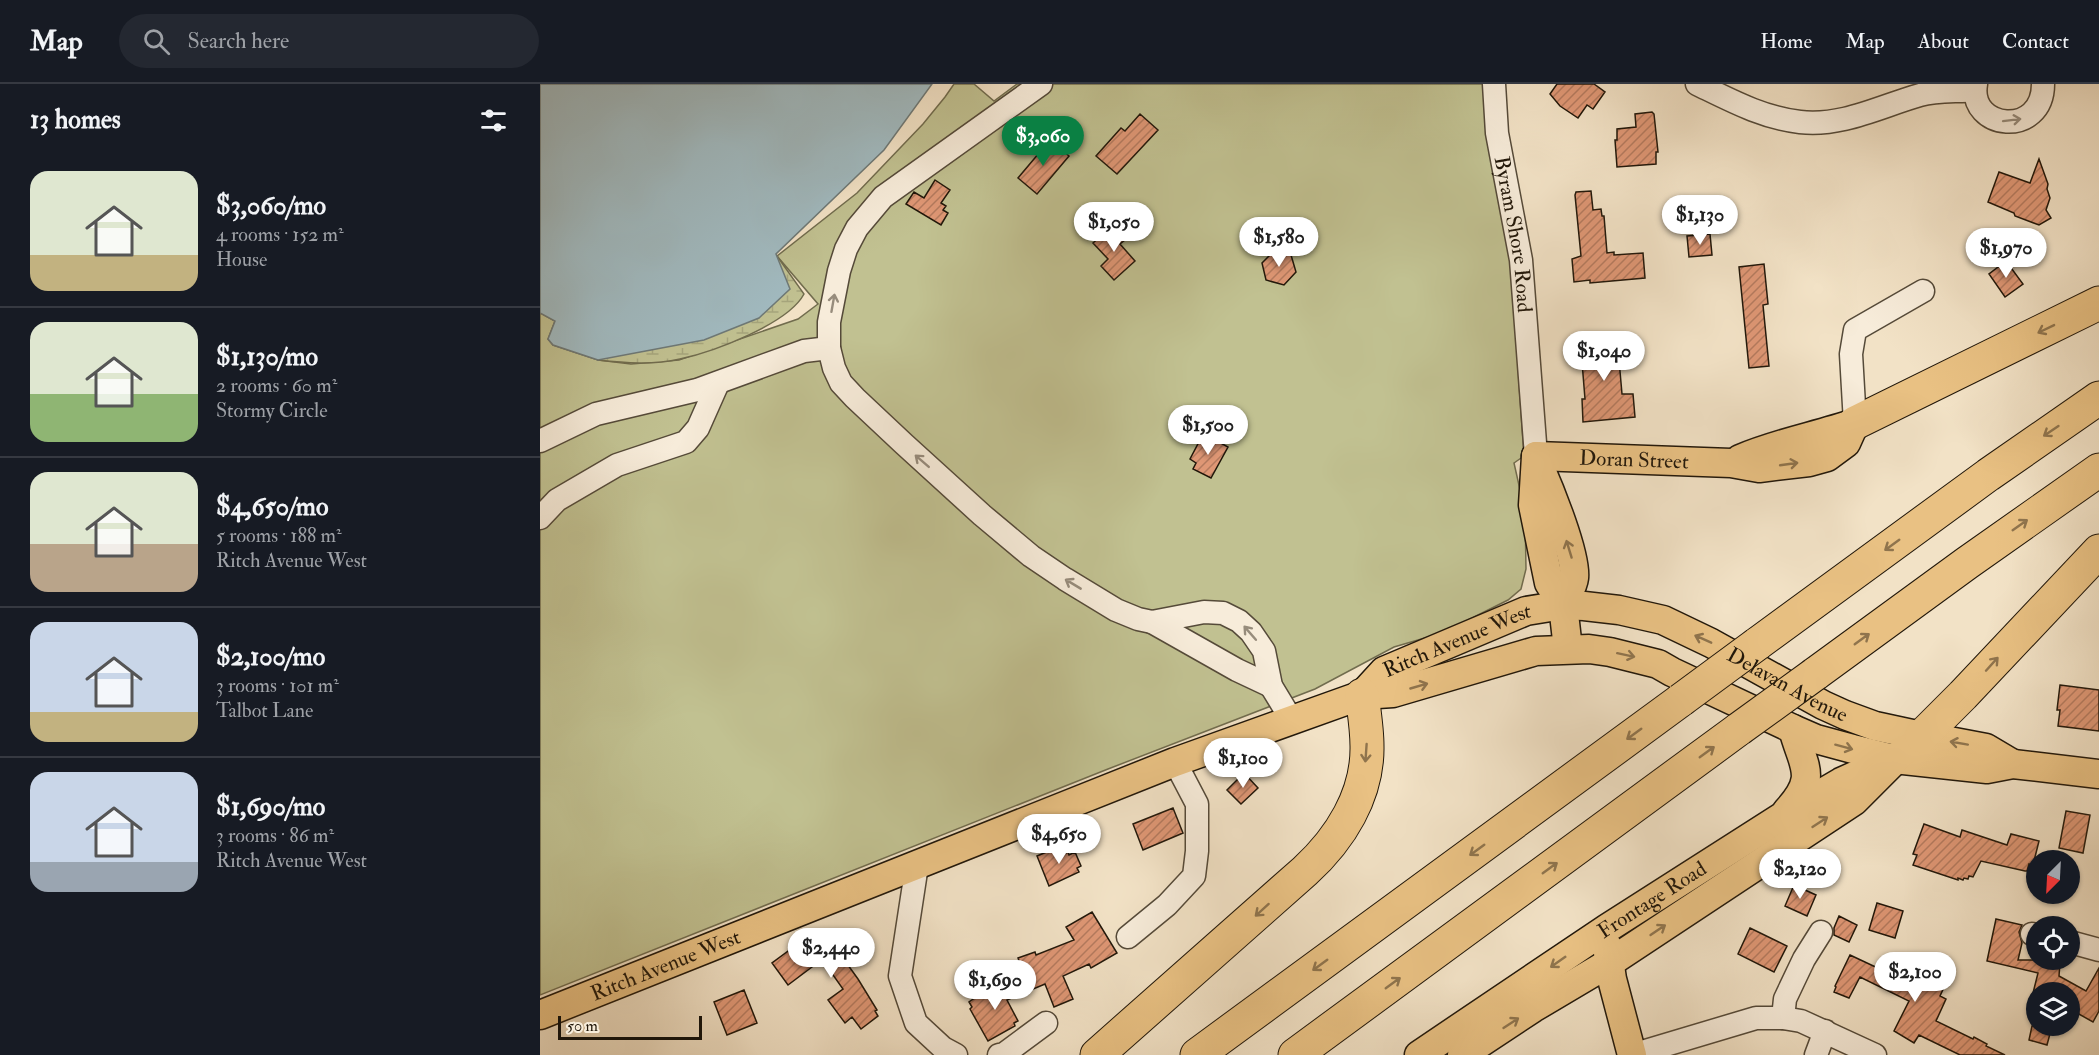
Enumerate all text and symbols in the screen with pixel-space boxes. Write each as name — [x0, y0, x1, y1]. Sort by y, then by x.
search box — [119, 14, 539, 68]
text: Map — [30, 24, 83, 59]
icon: search — [140, 25, 173, 58]
text: Search here — [188, 27, 289, 55]
text: Home — [1760, 28, 1812, 55]
text: Map — [1845, 28, 1885, 55]
text: About — [1918, 28, 1969, 55]
text: Contact — [2002, 28, 2069, 55]
text: 13 homes — [30, 104, 121, 136]
icon: filters — [477, 104, 510, 137]
one-way arrow — [2002, 115, 2021, 126]
pin: $3,060 — [994, 116, 1092, 167]
text: $3,060 — [1016, 123, 1070, 148]
street label: Byram Shore Road — [1488, 154, 1539, 314]
text: $3,060/mo — [216, 190, 326, 222]
icon: home — [78, 195, 150, 267]
pin: $1,130 — [1651, 195, 1749, 246]
pin: $1,050 — [1065, 202, 1163, 253]
text: $1,130 — [1676, 202, 1724, 227]
text: $1,050 — [1088, 209, 1140, 234]
pin: $1,580 — [1230, 217, 1328, 268]
text: 4 rooms · 152 m² — [216, 222, 344, 247]
text: $1,580 — [1253, 224, 1305, 249]
pin: $1,970 — [1957, 228, 2055, 279]
text: $1,970 — [1980, 235, 2032, 260]
text: House — [216, 247, 267, 272]
one-way arrow — [827, 294, 838, 313]
one-way arrow — [2038, 323, 2056, 335]
pin: $1,040 — [1555, 331, 1653, 382]
text: $1,040 — [1577, 338, 1631, 363]
text: $1,130/mo — [216, 341, 318, 373]
icon: home — [78, 346, 150, 418]
text: 2 rooms · 60 m² — [216, 373, 337, 398]
text: Stormy Circle — [216, 398, 328, 423]
pin: $1,500 — [1159, 405, 1257, 456]
text: $1,500 — [1182, 412, 1234, 437]
one-way arrow — [2043, 425, 2059, 437]
street label: Doran Street — [1579, 444, 1689, 475]
one-way arrow — [915, 454, 930, 468]
one-way arrow — [1779, 459, 1798, 470]
text: $4,650/mo — [216, 491, 328, 523]
icon: home — [78, 496, 150, 568]
one-way arrow — [2012, 519, 2028, 531]
text: 5 rooms · 188 m² — [216, 523, 342, 548]
one-way arrow — [1885, 539, 1901, 551]
one-way arrow — [1563, 540, 1574, 559]
text: Ritch Avenue West — [216, 548, 367, 573]
one-way arrow — [1065, 578, 1082, 590]
street label: Ritch Avenue West — [1379, 597, 1533, 683]
one-way arrow — [1243, 626, 1257, 641]
one-way arrow — [1695, 633, 1713, 645]
one-way arrow — [1854, 633, 1870, 646]
text: $2,100/mo — [216, 641, 325, 673]
street label: Delavan Avenue — [1722, 641, 1852, 728]
icon: home — [78, 646, 150, 718]
one-way arrow — [1616, 650, 1636, 661]
one-way arrow — [1985, 657, 1999, 672]
text: 3 rooms · 101 m² — [216, 673, 339, 698]
one-way arrow — [1409, 680, 1428, 691]
text: Talbot Lane — [216, 698, 313, 723]
one-way arrow — [1627, 728, 1643, 741]
pin: $1,100 — [1194, 738, 1292, 789]
one-way arrow — [1950, 738, 1970, 749]
one-way arrow — [1360, 742, 1371, 762]
one-way arrow — [1834, 742, 1853, 753]
text: $1,100 — [1218, 745, 1268, 770]
one-way arrow — [1699, 746, 1715, 759]
text: $1,690/mo — [216, 791, 325, 823]
icon: home — [78, 796, 150, 868]
pin: $4,650 — [1010, 814, 1108, 865]
one-way arrow — [1811, 816, 1828, 828]
text: $4,650 — [1031, 821, 1087, 846]
text: 3 rooms · 86 m² — [216, 823, 334, 848]
one-way arrow — [1469, 843, 1485, 856]
text: Ritch Avenue West — [216, 848, 367, 873]
pin: $2,120 — [1751, 849, 1849, 900]
north arrow — [2026, 850, 2080, 904]
map controls — [2026, 850, 2080, 1036]
street label: Frontage Road — [1592, 855, 1712, 944]
text: $2,120 — [1773, 856, 1827, 881]
one-way arrow — [1542, 862, 1558, 874]
one-way arrow — [1255, 903, 1270, 917]
button: locate — [2026, 916, 2080, 970]
street label: Ritch Avenue West — [587, 923, 744, 1007]
one-way arrow — [1649, 924, 1666, 936]
pin: $2,440 — [782, 928, 880, 979]
text: $2,440 — [802, 935, 860, 960]
pin: $2,100 — [1866, 952, 1964, 1003]
one-way arrow — [1550, 956, 1566, 968]
one-way arrow — [1312, 959, 1328, 971]
text: $2,100 — [1888, 959, 1942, 984]
pin: $1,690 — [946, 960, 1044, 1011]
text: $1,690 — [968, 967, 1022, 992]
one-way arrow — [1384, 977, 1400, 989]
button: layers — [2026, 982, 2080, 1036]
scale bar — [558, 1013, 702, 1040]
text: 50 m — [567, 1016, 598, 1036]
one-way arrow — [1502, 1017, 1518, 1029]

